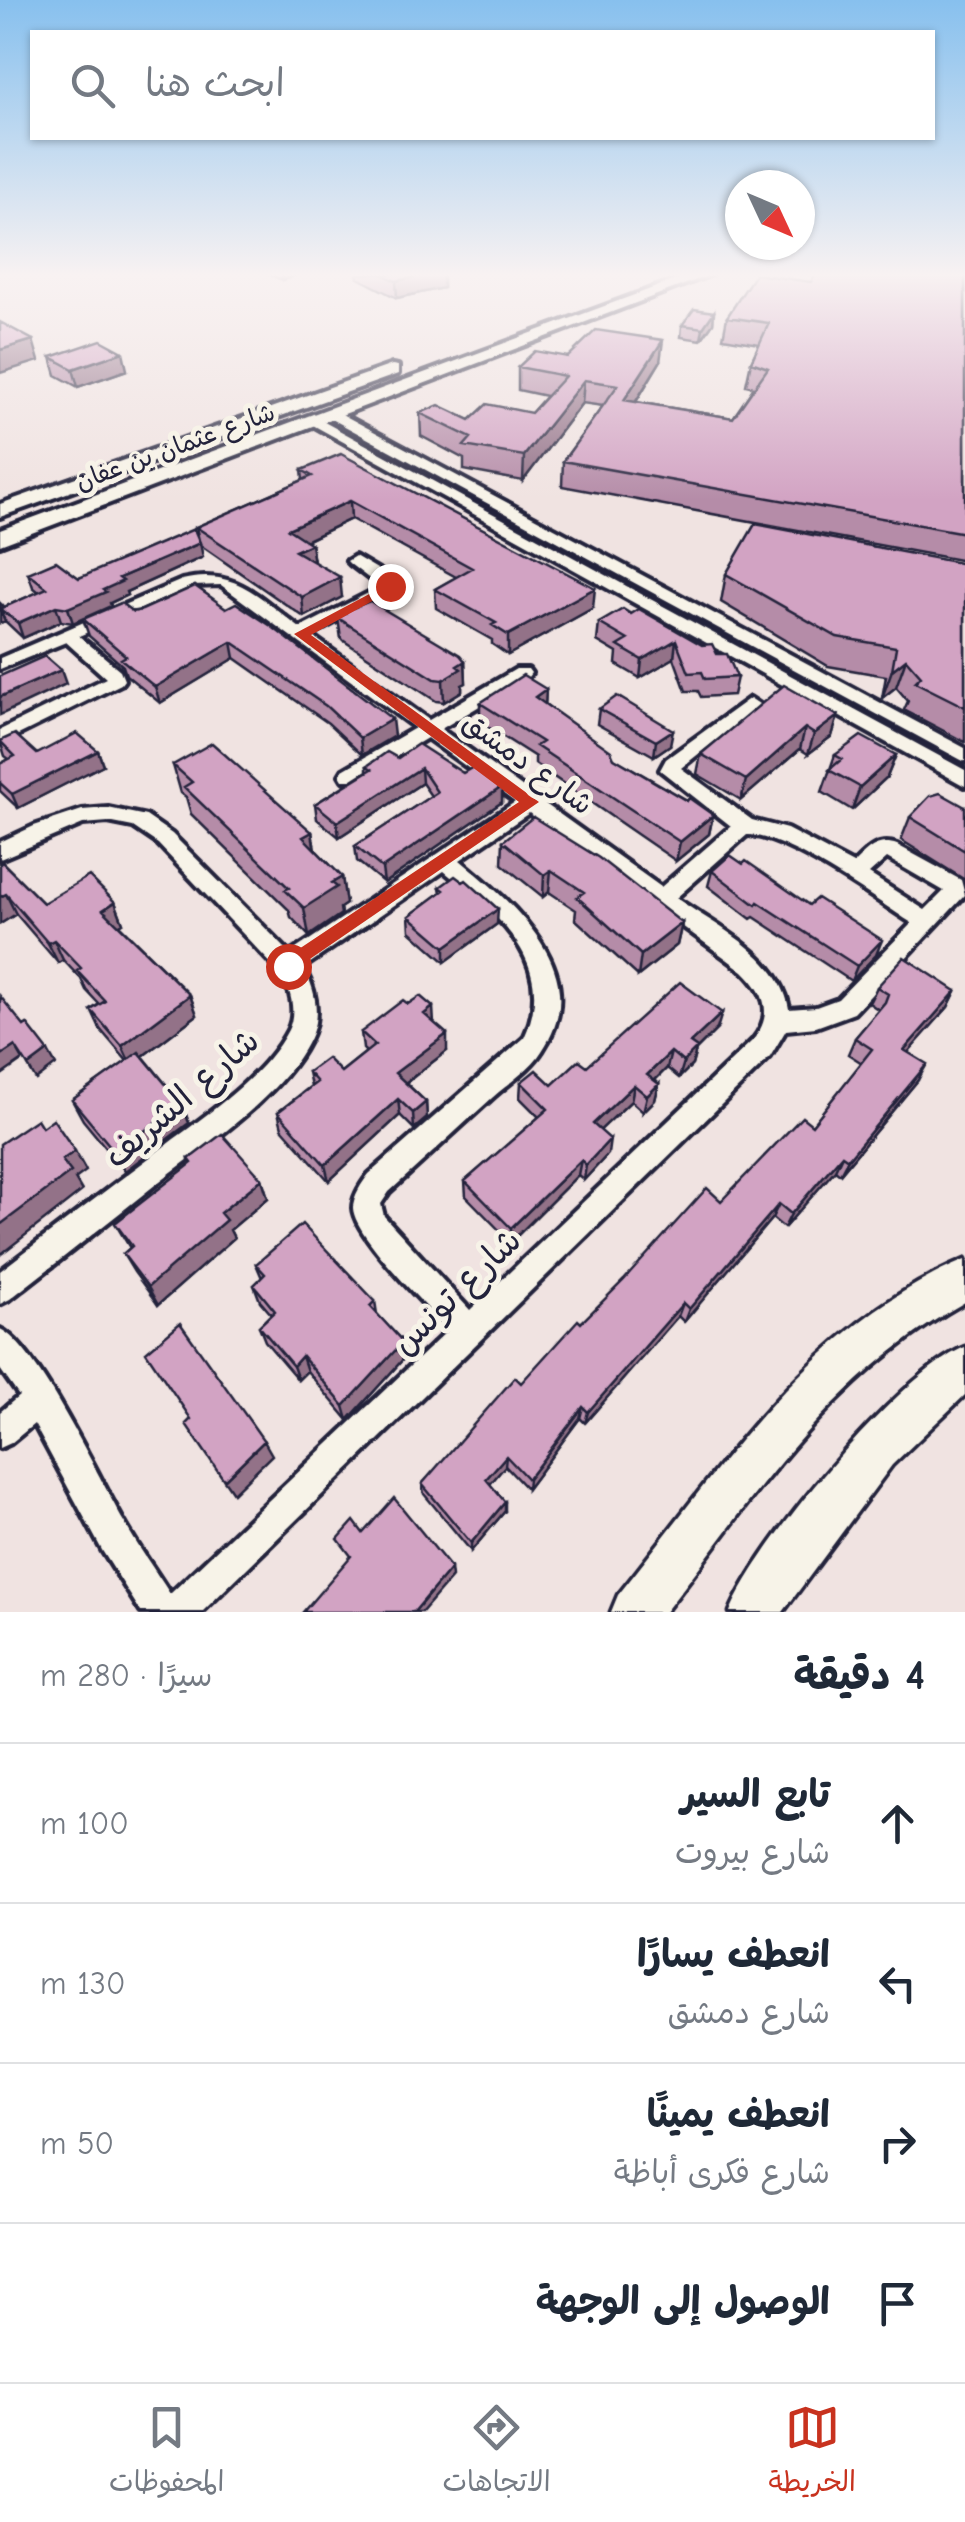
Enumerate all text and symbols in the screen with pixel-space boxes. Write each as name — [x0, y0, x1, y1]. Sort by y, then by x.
search box — [30, 30, 935, 140]
icon: search — [65, 58, 120, 113]
text: ابحث هنا — [145, 62, 285, 106]
north arrow — [725, 170, 815, 260]
street label: شارع عثمان بن عفان — [72, 397, 280, 499]
route end — [368, 564, 414, 610]
street label: شارع دمشق — [454, 704, 600, 825]
route start — [266, 944, 312, 990]
street label: شارع الشريف — [95, 1020, 270, 1180]
street label: شارع تونس — [383, 1220, 532, 1366]
text: 4 دقيقة — [793, 1651, 925, 1700]
text: سيرًا · 280 m — [40, 1657, 213, 1694]
text: تابع السير — [681, 1773, 830, 1817]
icon: ahead — [870, 1796, 925, 1851]
text: 100 m — [40, 1805, 129, 1842]
text: شارع بيروت — [675, 1834, 830, 1871]
text: انعطف يسارًا — [637, 1933, 830, 1977]
icon: left — [870, 1956, 925, 2011]
text: 130 m — [40, 1965, 126, 2002]
text: شارع دمشق — [667, 1994, 830, 2031]
text: انعطف يمينًا — [647, 2093, 830, 2137]
icon: right — [870, 2116, 925, 2171]
text: 50 m — [40, 2125, 114, 2162]
text: شارع فكرى أباظة — [614, 2154, 830, 2191]
icon: arrive — [870, 2276, 925, 2331]
text: الوصول إلى الوجهة — [536, 2280, 830, 2324]
tab: المحفوظات — [109, 2400, 224, 2506]
tab: الاتجاهات — [442, 2400, 551, 2506]
tab: الخريطة — [769, 2400, 856, 2506]

